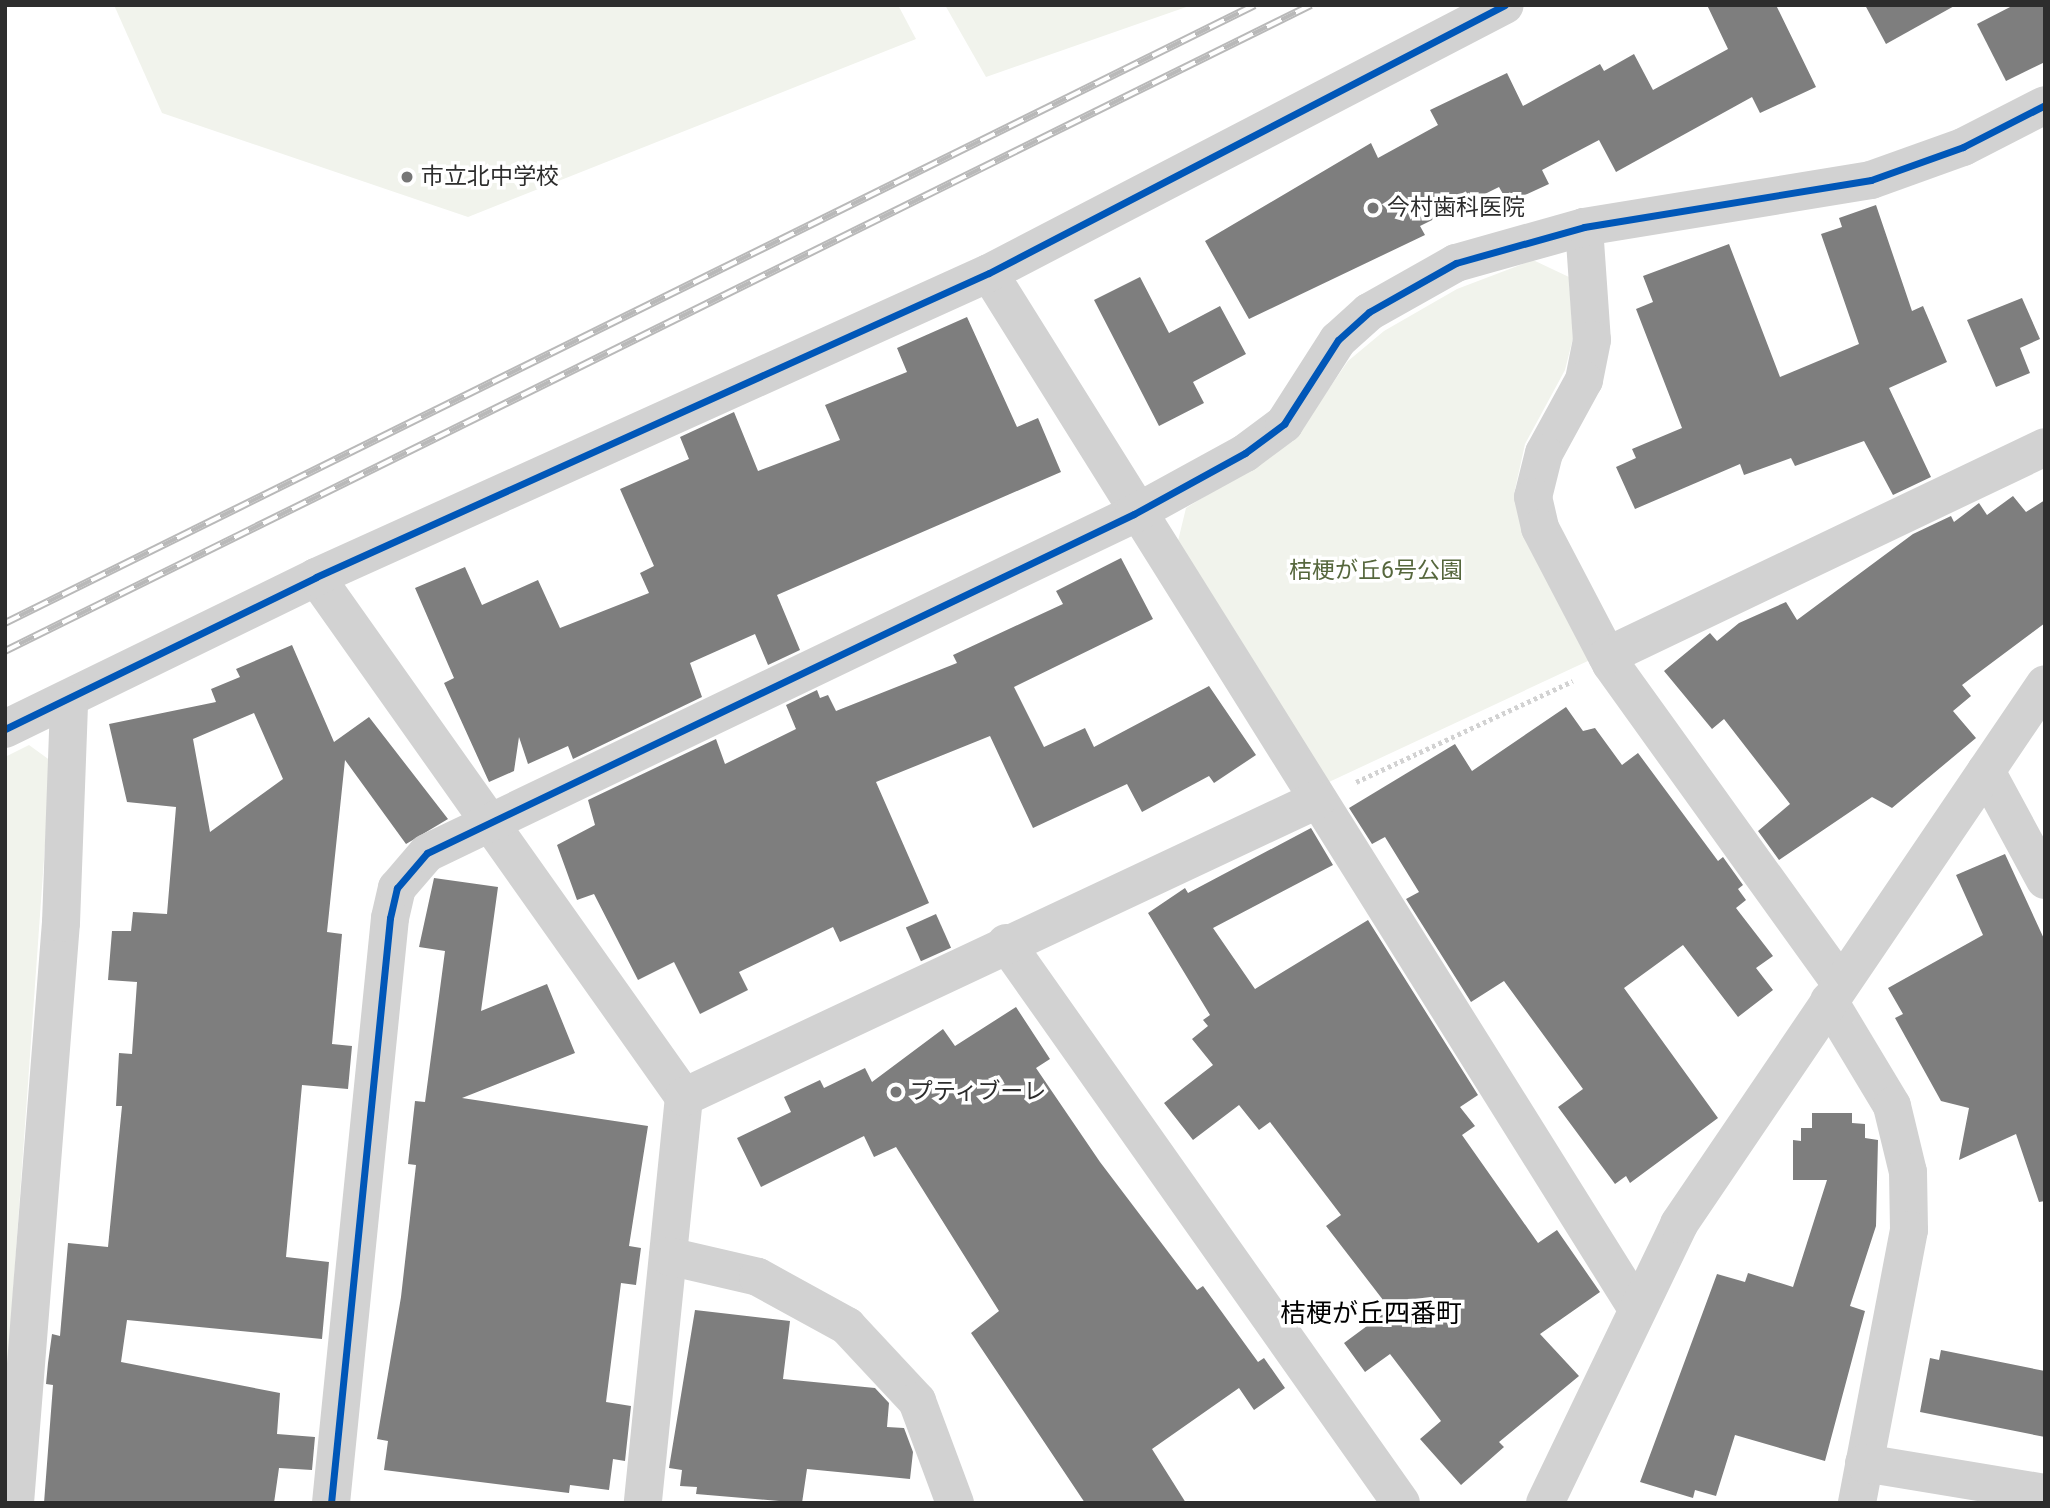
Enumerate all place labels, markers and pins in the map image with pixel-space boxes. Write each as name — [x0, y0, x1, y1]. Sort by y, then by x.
place label: 市立北中学校 — [421, 163, 559, 191]
marker: 市立北中学校 — [399, 169, 415, 185]
place label: 今村歯科医院 — [1387, 194, 1525, 222]
marker: 今村歯科医院 — [1365, 200, 1381, 216]
place label: プティブーレ — [910, 1078, 1048, 1106]
marker: プティブーレ — [888, 1084, 904, 1100]

